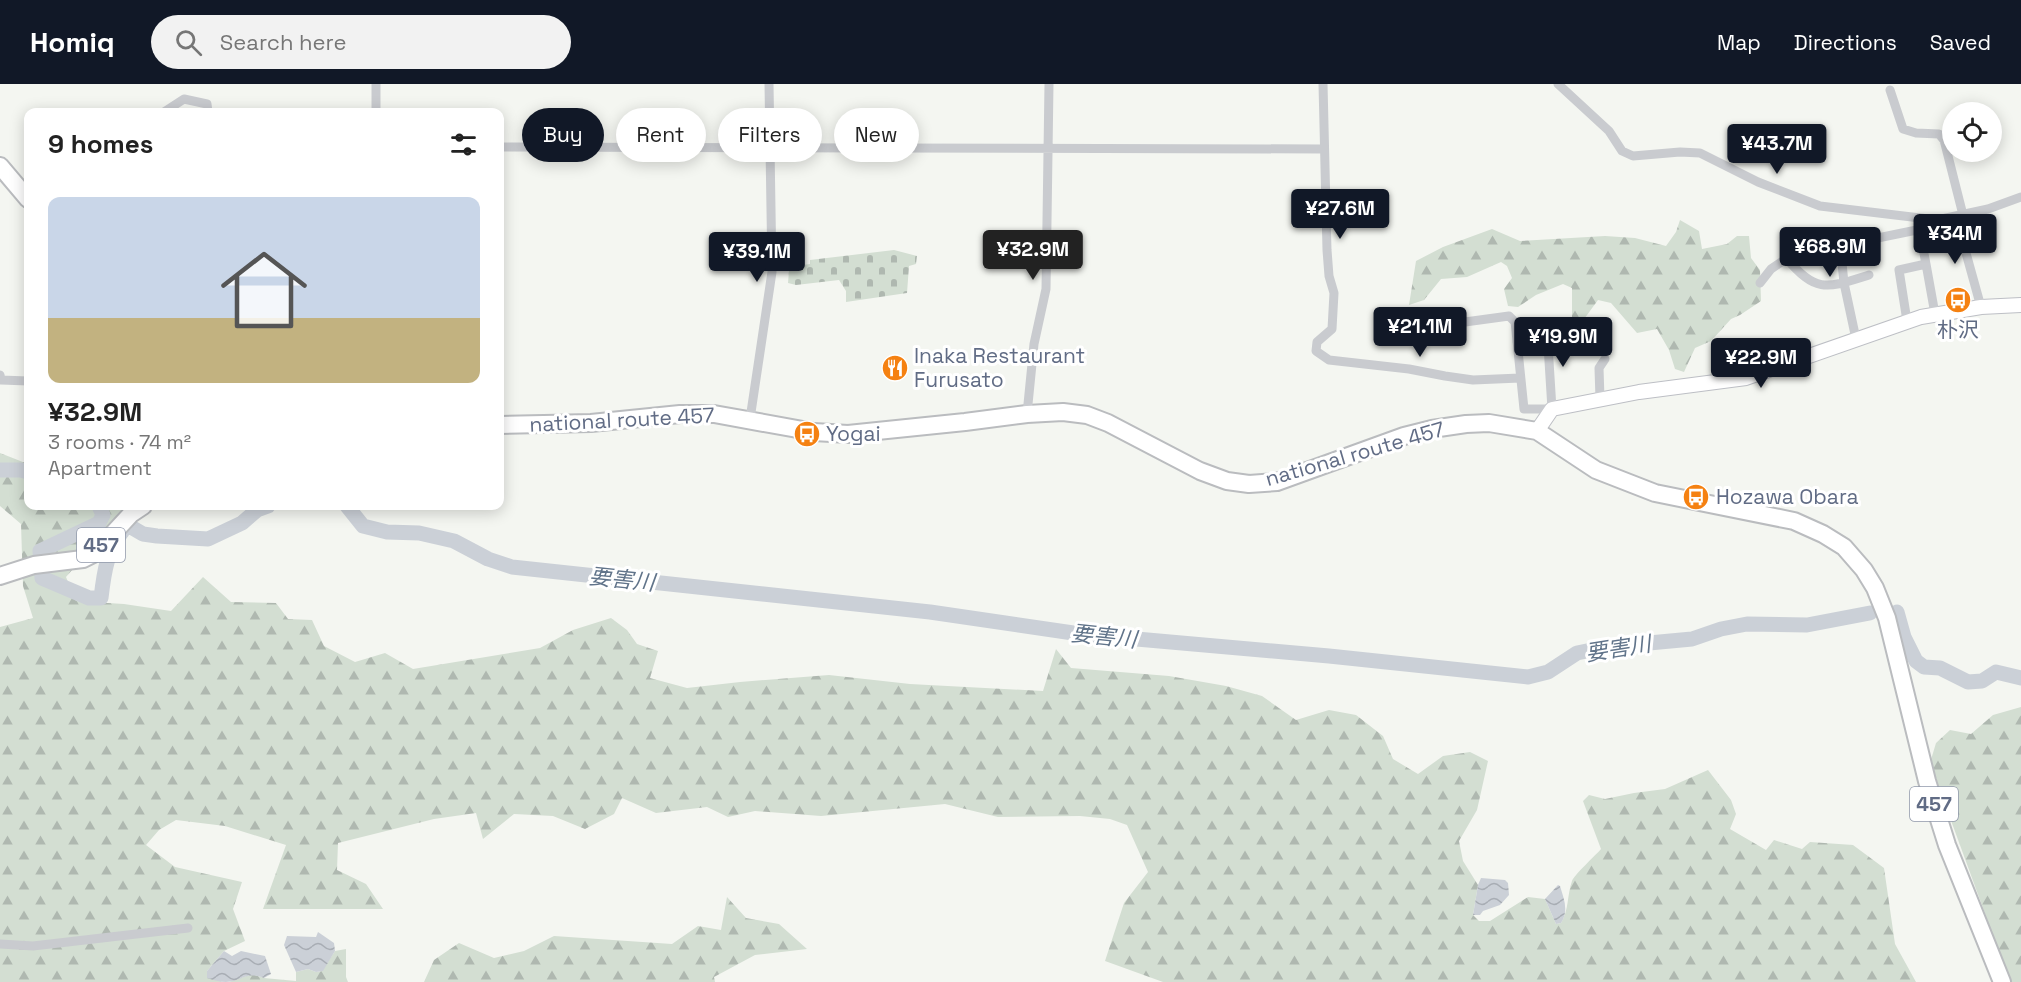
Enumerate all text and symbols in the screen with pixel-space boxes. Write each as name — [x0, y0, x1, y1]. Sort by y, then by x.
search box — [151, 15, 571, 69]
text: Homiq — [30, 24, 115, 60]
icon: search — [172, 26, 205, 59]
text: Search here — [220, 28, 347, 56]
text: Map — [1717, 29, 1761, 56]
text: Directions — [1794, 29, 1897, 56]
text: Saved — [1930, 29, 1991, 56]
map controls — [1942, 102, 2002, 162]
button: locate — [1942, 102, 2002, 162]
chip: Buy — [522, 108, 604, 162]
chip: Rent — [616, 108, 706, 162]
chip: Filters — [718, 108, 822, 162]
chip: New — [834, 108, 919, 162]
pin: ¥43.7M — [1728, 124, 1826, 175]
text: 9 homes — [48, 127, 153, 161]
icon: filters — [447, 128, 480, 161]
text: ¥43.7M — [1741, 130, 1813, 156]
pin: ¥27.6M — [1291, 189, 1389, 240]
text: ¥27.6M — [1305, 195, 1375, 221]
pin: ¥34M — [1919, 214, 1991, 265]
text: ¥34M — [1928, 220, 1982, 246]
pin: ¥68.9M — [1781, 227, 1879, 278]
pin: ¥32.9M — [984, 230, 1082, 281]
pin: ¥39.1M — [708, 232, 806, 283]
text: ¥68.9M — [1794, 233, 1866, 259]
icon: home — [210, 236, 318, 344]
text: ¥32.9M — [997, 236, 1069, 262]
text: ¥39.1M — [723, 238, 791, 264]
bus stop icon: 朴沢 — [1943, 285, 1973, 315]
pin: ¥21.1M — [1371, 307, 1469, 358]
text: ¥21.1M — [1388, 313, 1452, 339]
place label: 朴沢 — [1937, 316, 1979, 343]
pin: ¥19.9M — [1514, 317, 1612, 368]
text: ¥19.9M — [1528, 323, 1598, 349]
pin: ¥22.9M — [1712, 338, 1810, 389]
place label: Inaka Restaurant Furusato — [914, 342, 1085, 393]
text: ¥22.9M — [1725, 344, 1797, 370]
restaurant icon: Inaka Restaurant Furusato — [880, 353, 910, 383]
text: ¥32.9M — [48, 395, 142, 429]
street label: national route 457 — [529, 401, 715, 438]
street label: national route 457 — [1262, 415, 1448, 492]
bus stop icon: Yogai — [792, 419, 822, 449]
place label: Yogai — [826, 420, 881, 447]
text: 3 rooms · 74 m² — [48, 429, 191, 455]
text: Apartment — [48, 455, 152, 481]
bus stop icon: Hozawa Obara — [1681, 482, 1711, 512]
place label: Hozawa Obara — [1716, 483, 1859, 510]
road number: 457 — [77, 528, 125, 562]
water label: 要害川 — [588, 562, 658, 597]
water label: 要害川 — [1070, 619, 1140, 654]
water label: 要害川 — [1583, 629, 1655, 667]
road number: 457 — [1910, 787, 1958, 821]

